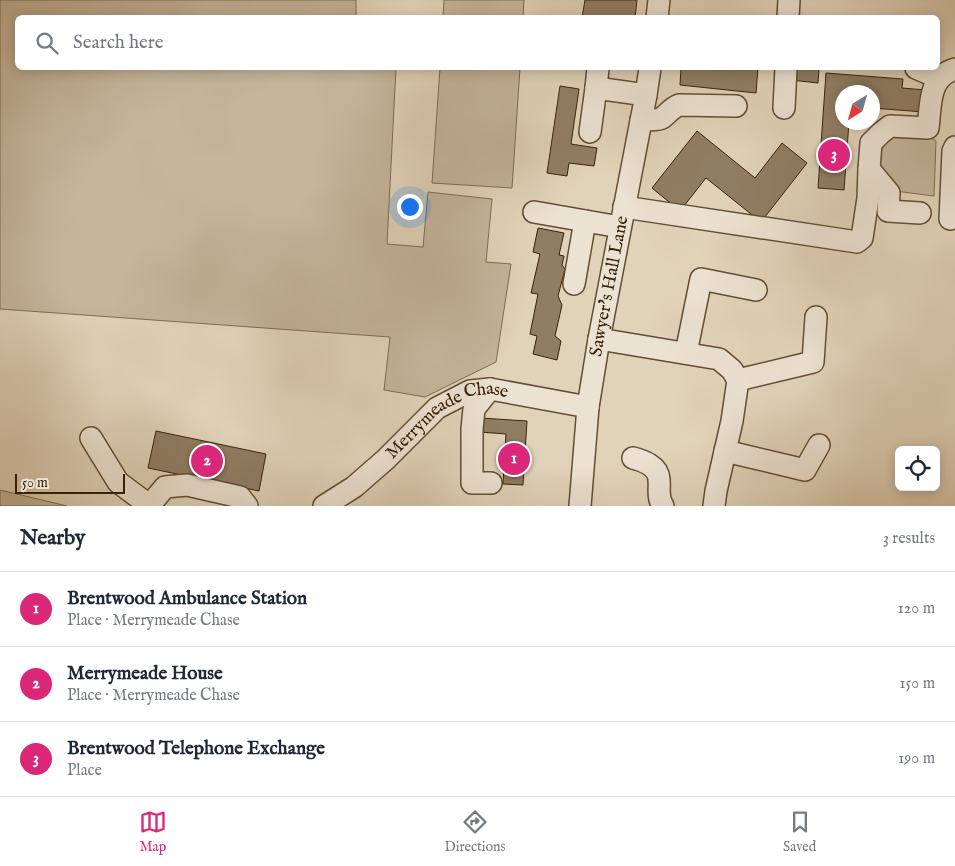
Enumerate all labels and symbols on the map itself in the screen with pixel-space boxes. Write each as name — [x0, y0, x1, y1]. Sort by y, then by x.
north arrow — [835, 85, 880, 130]
pin: 3 — [818, 136, 850, 174]
your location — [397, 194, 423, 220]
street label: Sawyer's Hall Lane — [585, 214, 634, 358]
street label: Merrymeade Chase — [381, 377, 510, 464]
pin: 1 — [498, 440, 530, 478]
pin: 2 — [191, 442, 223, 480]
scale bar — [15, 471, 125, 494]

